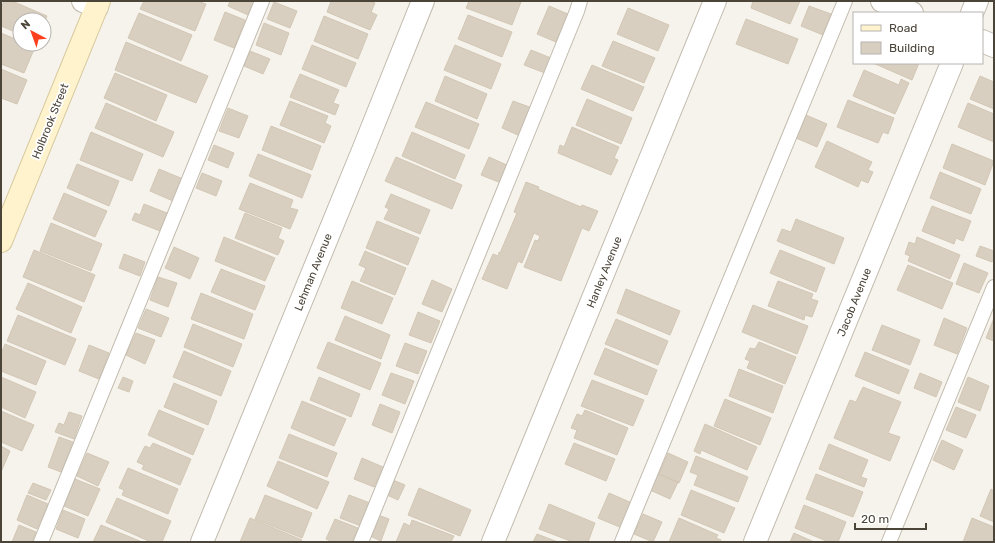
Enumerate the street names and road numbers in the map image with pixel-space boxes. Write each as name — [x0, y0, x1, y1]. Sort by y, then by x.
street label: Holbrook Street — [29, 81, 72, 161]
street label: Lehman Avenue — [292, 232, 335, 313]
street label: Hanley Avenue — [584, 235, 625, 310]
street label: Jacob Avenue — [835, 266, 874, 338]

